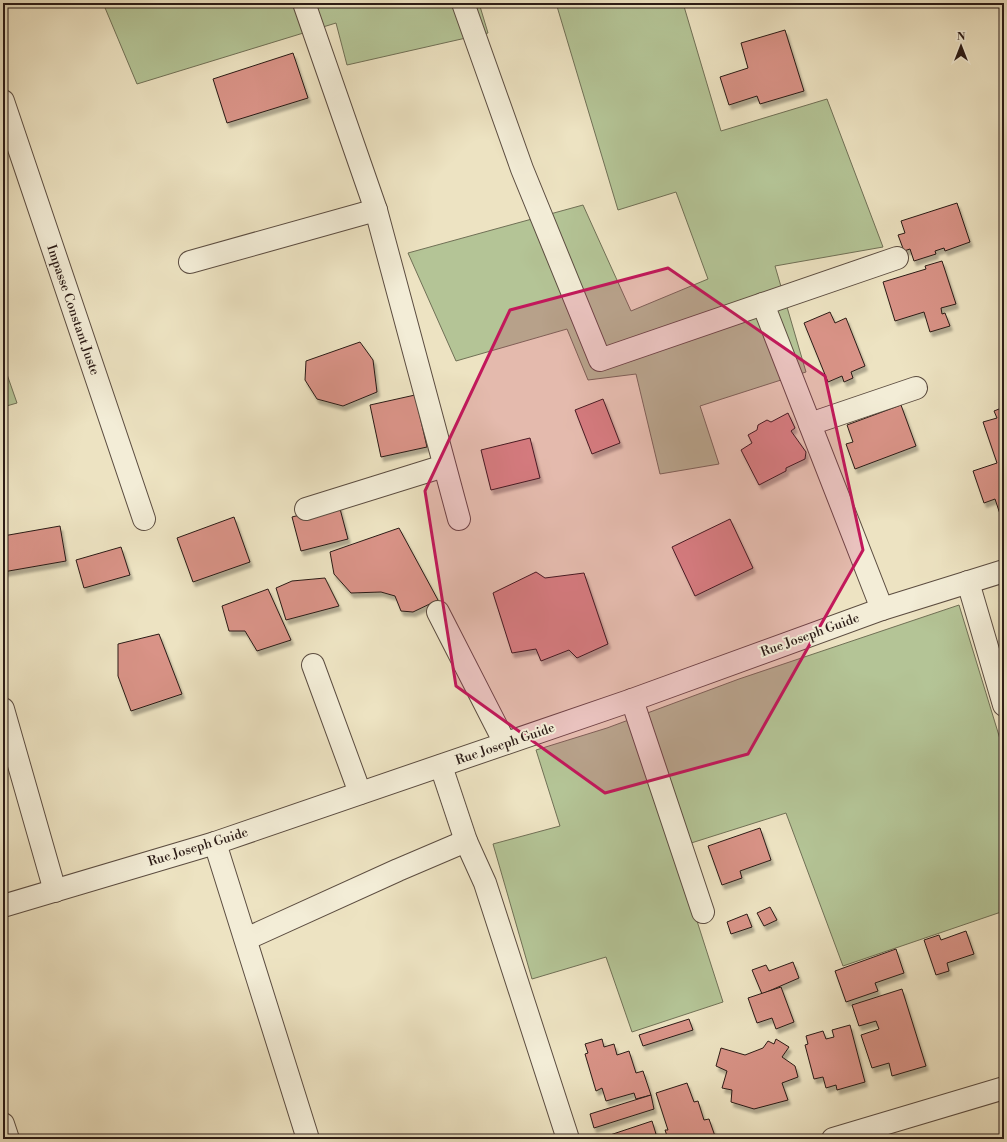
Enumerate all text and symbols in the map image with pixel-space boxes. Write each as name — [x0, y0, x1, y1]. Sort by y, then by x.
north arrow — [941, 26, 981, 66]
text: N — [957, 30, 966, 44]
street label: Impasse Constant Juste — [43, 243, 103, 378]
street label: Rue Joseph Guide — [758, 610, 862, 660]
street label: Rue Joseph Guide — [453, 719, 557, 768]
street label: Rue Joseph Guide — [146, 824, 250, 870]

